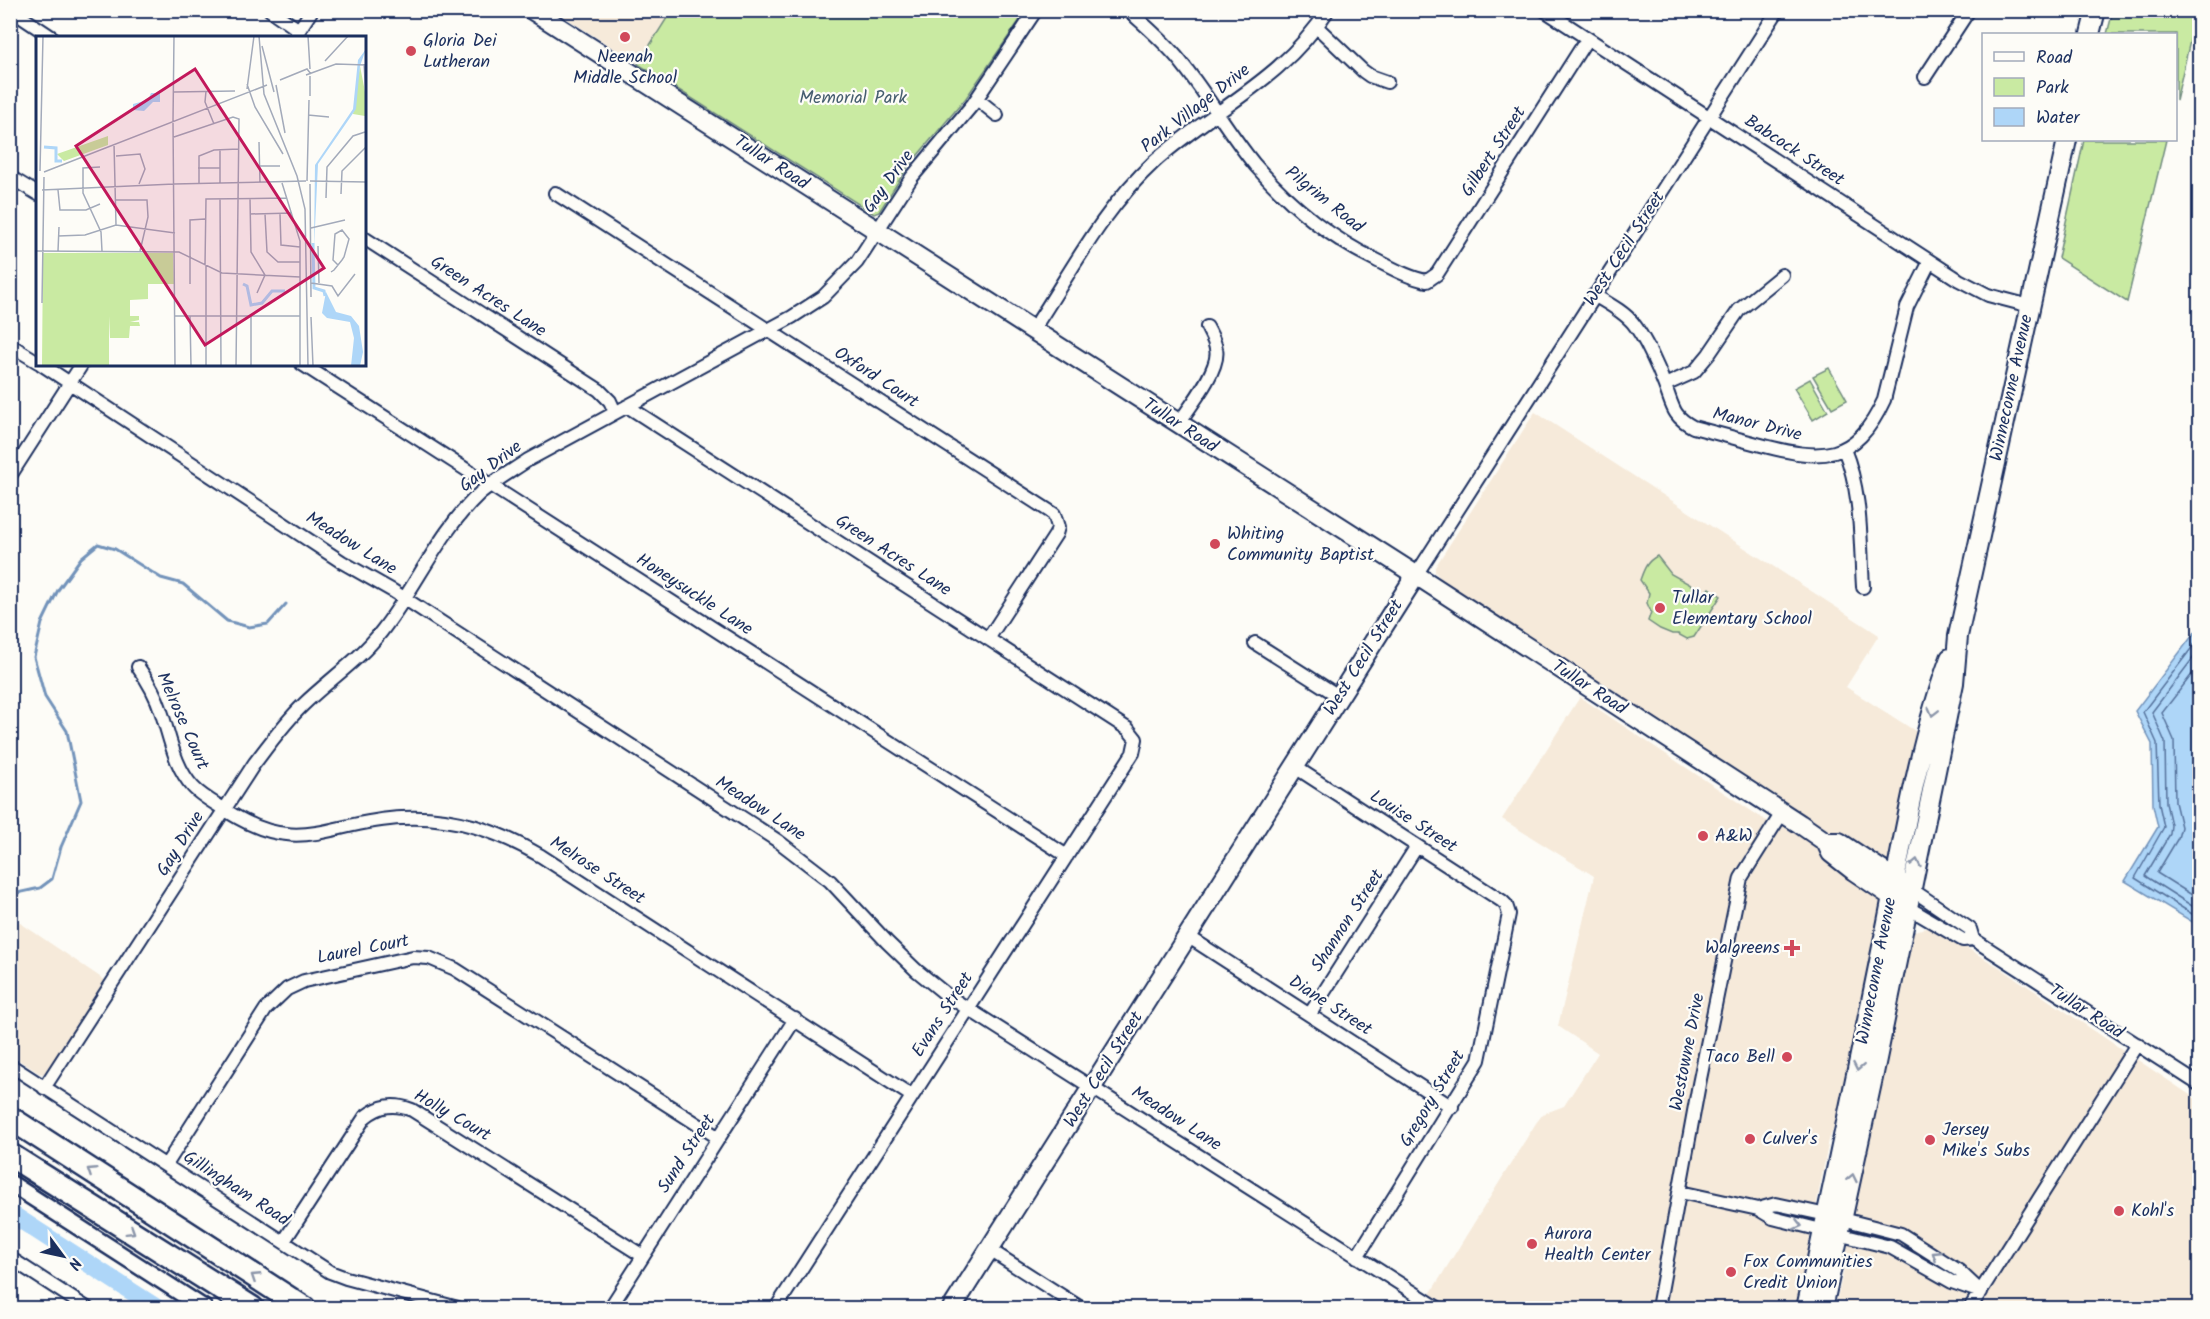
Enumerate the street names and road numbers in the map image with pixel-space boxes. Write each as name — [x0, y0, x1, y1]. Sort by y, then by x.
street label: Park Village Drive — [1135, 57, 1257, 161]
street label: Gilbert Street — [1454, 100, 1535, 203]
street label: Babcock Street — [1738, 108, 1851, 195]
street label: Tullar Road — [728, 128, 815, 199]
street label: Gay Drive — [856, 144, 922, 220]
street label: Pilgrim Road — [1278, 159, 1371, 242]
street label: West Cecil Street — [1577, 185, 1674, 312]
street label: Green Acres Lane — [424, 248, 552, 346]
street label: Winneconne Avenue — [1982, 312, 2042, 464]
street label: Oxford Court — [828, 340, 925, 417]
street label: Tullar Road — [1137, 391, 1224, 462]
street label: Manor Drive — [1709, 400, 1805, 450]
street label: Gay Drive — [453, 434, 529, 500]
street label: Meadow Lane — [300, 504, 402, 584]
street label: Green Acres Lane — [829, 507, 957, 605]
street label: Honeysuckle Lane — [630, 546, 758, 644]
street label: West Cecil Street — [1317, 593, 1412, 722]
street label: Tullar Road — [1546, 653, 1633, 724]
street label: Melrose Court — [148, 667, 217, 775]
street label: Meadow Lane — [709, 769, 811, 849]
street label: Louise Street — [1363, 783, 1464, 862]
street label: Gay Drive — [149, 806, 213, 882]
street label: Melrose Street — [543, 829, 652, 914]
street label: Shannon Street — [1304, 863, 1393, 978]
street label: Winneconne Avenue — [1849, 895, 1905, 1047]
street label: Laurel Court — [315, 927, 412, 973]
street label: Evans Street — [905, 966, 982, 1063]
street label: Diane Street — [1282, 968, 1379, 1045]
street label: Tullar Road — [2043, 977, 2130, 1048]
street label: Westowne Drive — [1662, 991, 1714, 1113]
street label: West Cecil Street — [1057, 1005, 1152, 1134]
street label: Gregory Street — [1392, 1044, 1474, 1153]
street label: Meadow Lane — [1125, 1079, 1227, 1159]
street label: Holly Court — [408, 1082, 497, 1150]
street label: Sund Street — [650, 1108, 724, 1199]
street label: Gillingham Road — [177, 1144, 296, 1235]

